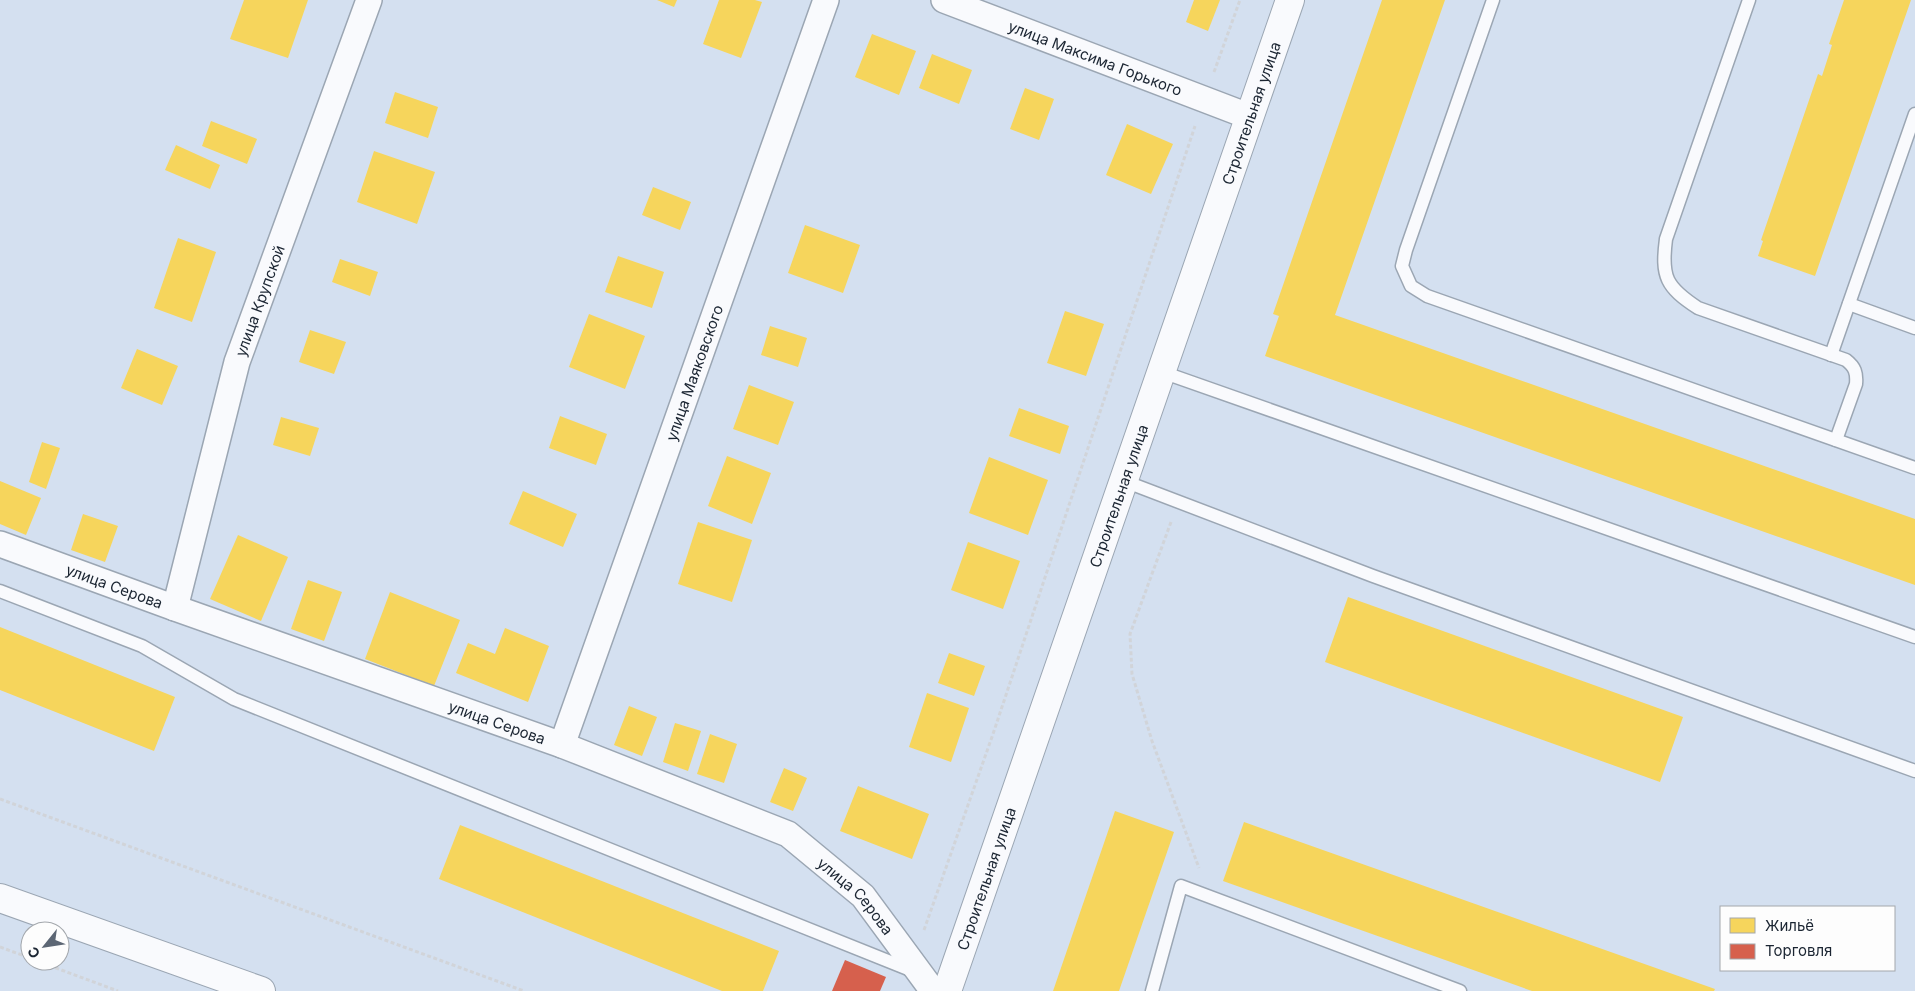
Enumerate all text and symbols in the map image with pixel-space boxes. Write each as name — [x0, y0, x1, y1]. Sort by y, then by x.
street label: улица Максима Горького — [1006, 16, 1185, 100]
street label: Строительная улица — [1217, 39, 1284, 187]
street label: улица Крупской — [230, 242, 288, 359]
street label: улица Маяковского — [661, 302, 727, 443]
street label: Строительная улица — [1085, 422, 1152, 570]
street label: улица Серова — [64, 560, 166, 612]
street label: улица Серова — [446, 696, 548, 748]
street label: Строительная улица — [952, 804, 1019, 953]
street label: улица Серова — [814, 853, 898, 938]
legend — [1720, 906, 1895, 971]
text: Жильё — [1765, 916, 1814, 935]
north arrow — [20, 921, 70, 971]
text: Торговля — [1765, 941, 1832, 960]
text: С — [23, 944, 43, 961]

